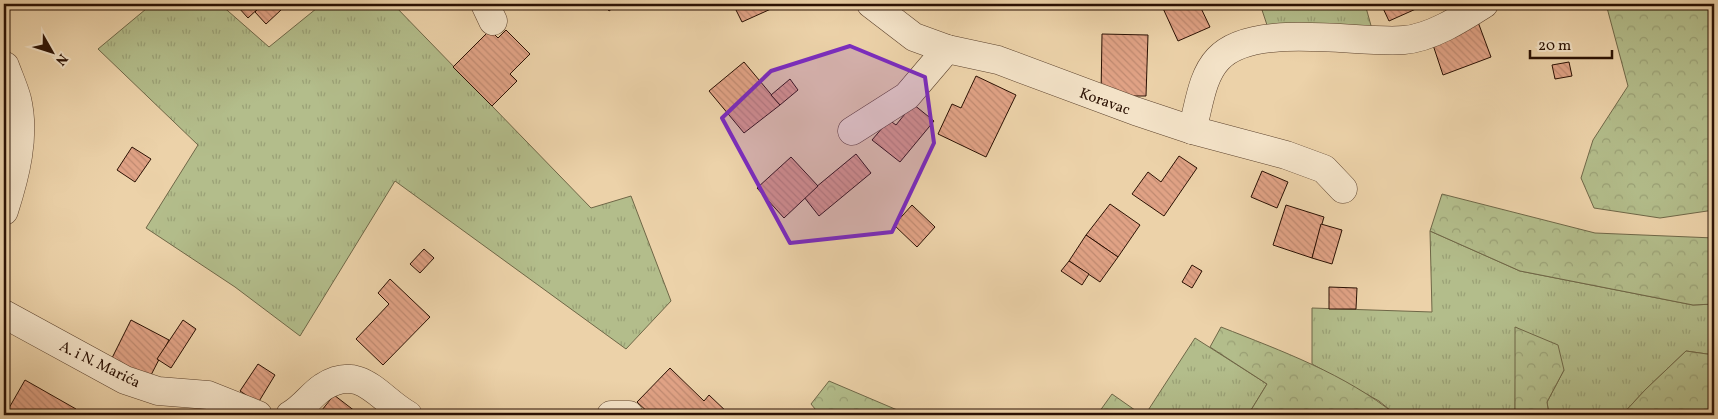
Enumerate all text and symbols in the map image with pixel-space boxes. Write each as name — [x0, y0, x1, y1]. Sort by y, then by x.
north arrow — [28, 28, 78, 78]
scale bar — [1530, 28, 1613, 60]
text: 20 m — [1538, 36, 1571, 57]
text: N — [50, 49, 72, 69]
street label: Koravac — [1076, 83, 1133, 121]
street label: A. i N. Marića — [55, 337, 143, 394]

